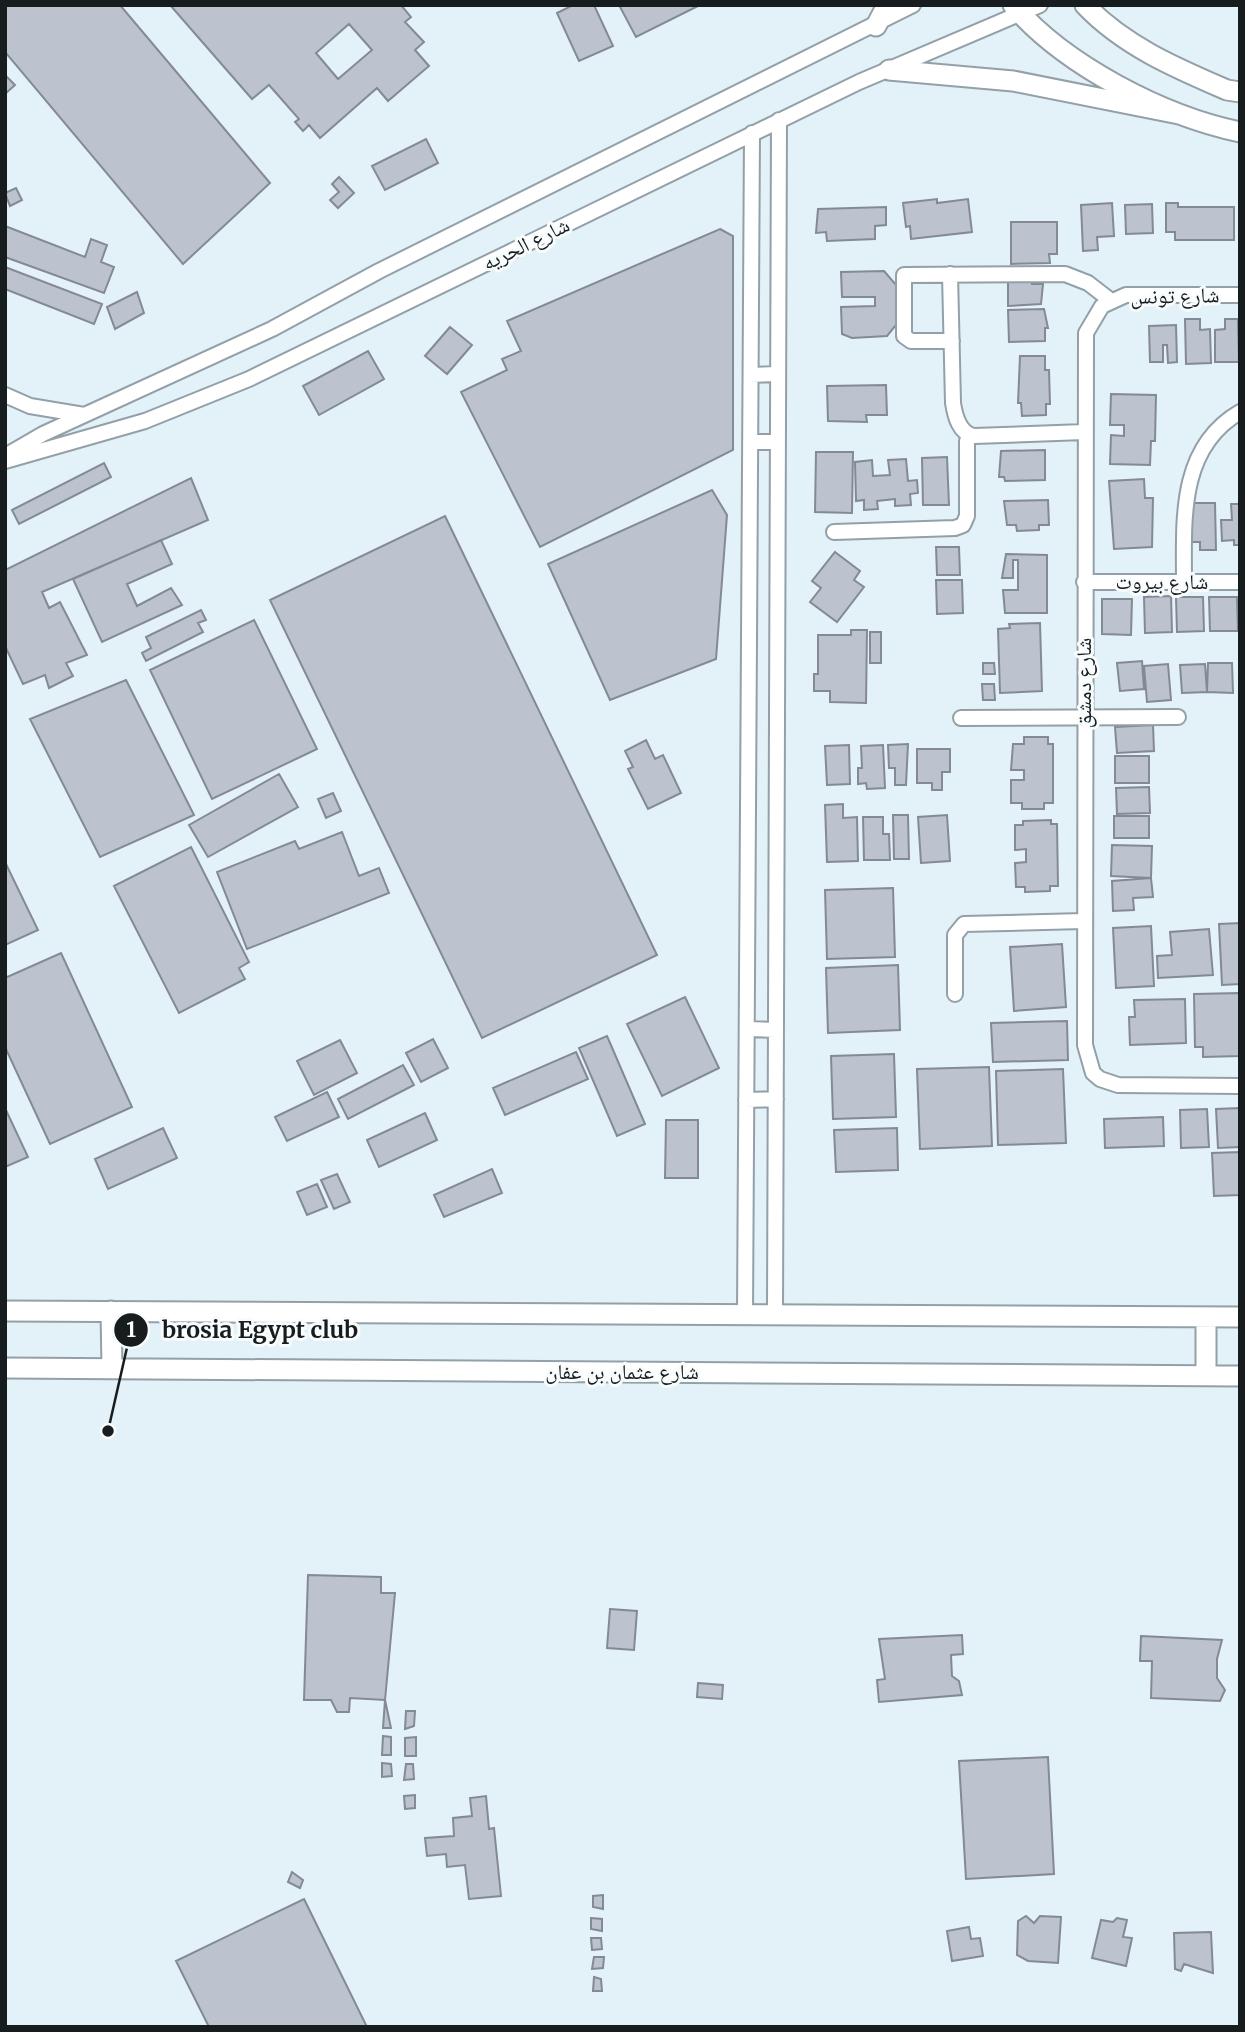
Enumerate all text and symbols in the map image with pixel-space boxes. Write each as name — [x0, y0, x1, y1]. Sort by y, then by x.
street label: شارع الحريه — [478, 211, 574, 276]
street label: شارع تونس — [1130, 281, 1220, 310]
street label: شارع بيروت — [1116, 568, 1208, 595]
street label: شارع دمشق — [1070, 638, 1097, 728]
callout: brosia Egypt club — [113, 1308, 372, 1352]
text: brosia Egypt club — [162, 1315, 358, 1344]
text: 1 — [126, 1316, 136, 1343]
street label: شارع عثمان بن عفان — [545, 1358, 699, 1385]

